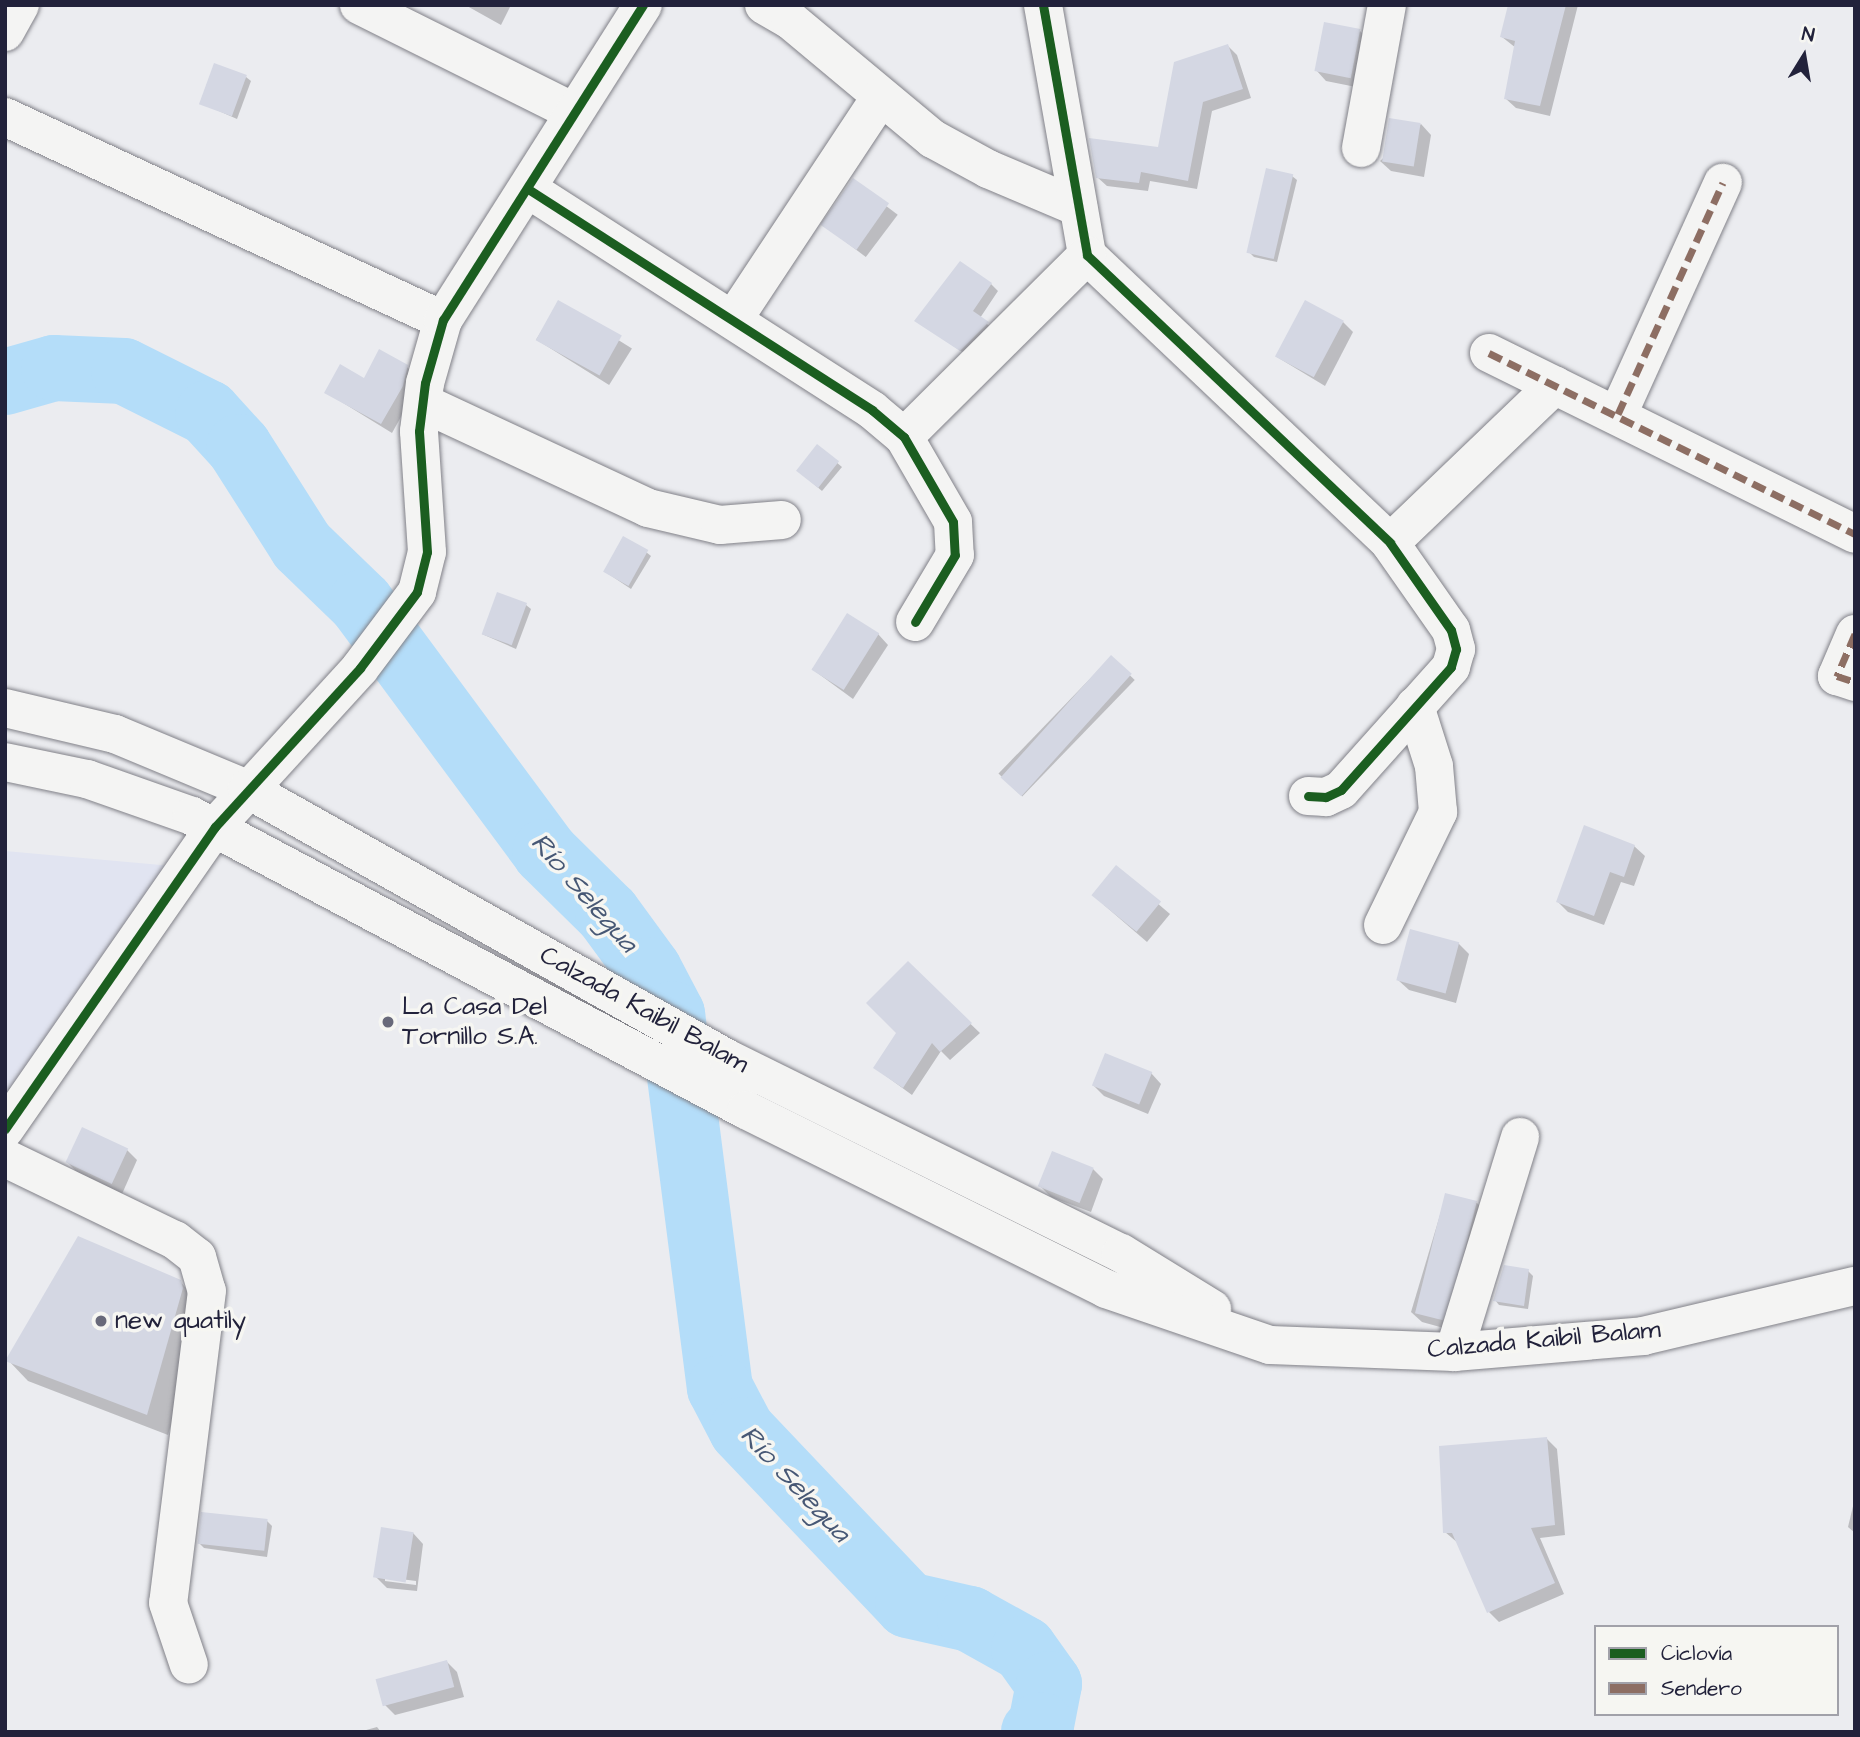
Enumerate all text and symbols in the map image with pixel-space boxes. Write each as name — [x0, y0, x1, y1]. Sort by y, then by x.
north arrow — [1769, 21, 1839, 91]
text: N — [1800, 21, 1817, 49]
water label: Río Selegua — [523, 827, 645, 959]
street label: Calzada Kaibil Balam — [534, 940, 754, 1080]
place label: La Casa Del Tornillo S.A. — [402, 991, 547, 1052]
marker: La Casa Del Tornillo S.A. — [380, 1014, 396, 1030]
place label: new quatily — [115, 1305, 246, 1337]
marker: new quatily — [93, 1313, 109, 1329]
street label: Calzada Kaibil Balam — [1426, 1314, 1662, 1366]
water label: Río Selegua — [733, 1419, 857, 1549]
legend — [1594, 1625, 1839, 1716]
text: Ciclovía — [1661, 1639, 1732, 1668]
text: Sendero — [1661, 1674, 1742, 1703]

